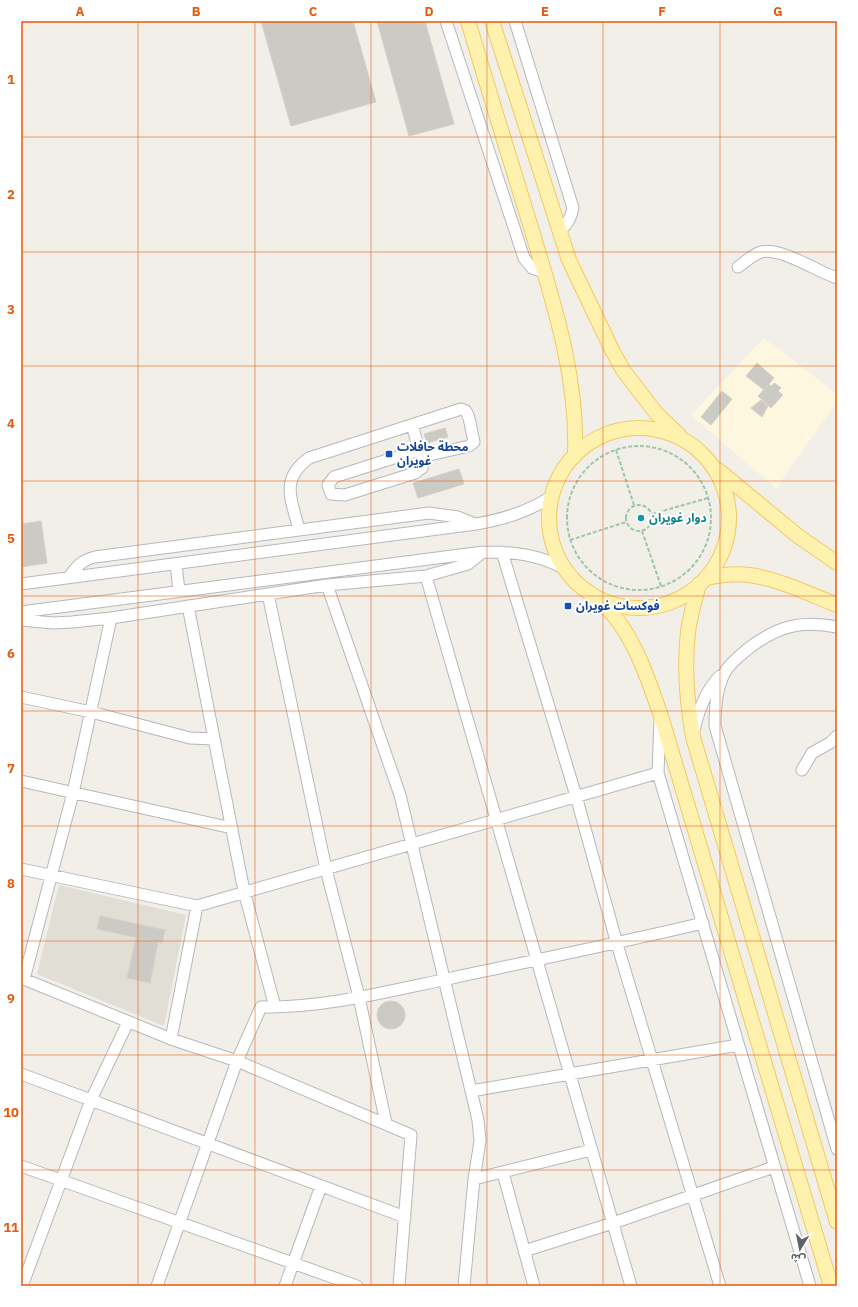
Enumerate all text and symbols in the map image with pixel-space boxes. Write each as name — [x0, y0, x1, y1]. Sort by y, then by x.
text: A — [76, 3, 85, 20]
text: B — [192, 3, 201, 20]
text: C — [309, 3, 318, 20]
text: D — [424, 3, 434, 20]
text: E — [541, 3, 549, 20]
text: F — [658, 3, 666, 20]
text: G — [773, 3, 783, 20]
text: 1 — [7, 71, 15, 88]
text: 2 — [7, 186, 15, 203]
text: 3 — [7, 301, 15, 318]
text: 4 — [7, 415, 15, 432]
place label: محطة حافلات غويران — [397, 439, 468, 468]
marker: محطة حافلات غويران — [384, 449, 394, 459]
place label: دوار غويران — [649, 510, 707, 525]
marker: دوار غويران — [636, 513, 646, 523]
text: 5 — [7, 530, 15, 547]
place label: فوكسات غويران — [576, 598, 660, 613]
marker: فوكسات غويران — [563, 601, 573, 611]
text: 6 — [7, 645, 15, 662]
text: 7 — [7, 760, 15, 777]
text: 8 — [7, 875, 15, 892]
text: 9 — [7, 990, 15, 1007]
text: 10 — [3, 1104, 19, 1121]
text: 11 — [3, 1219, 19, 1236]
north arrow — [780, 1229, 820, 1269]
text: ش — [790, 1251, 807, 1267]

